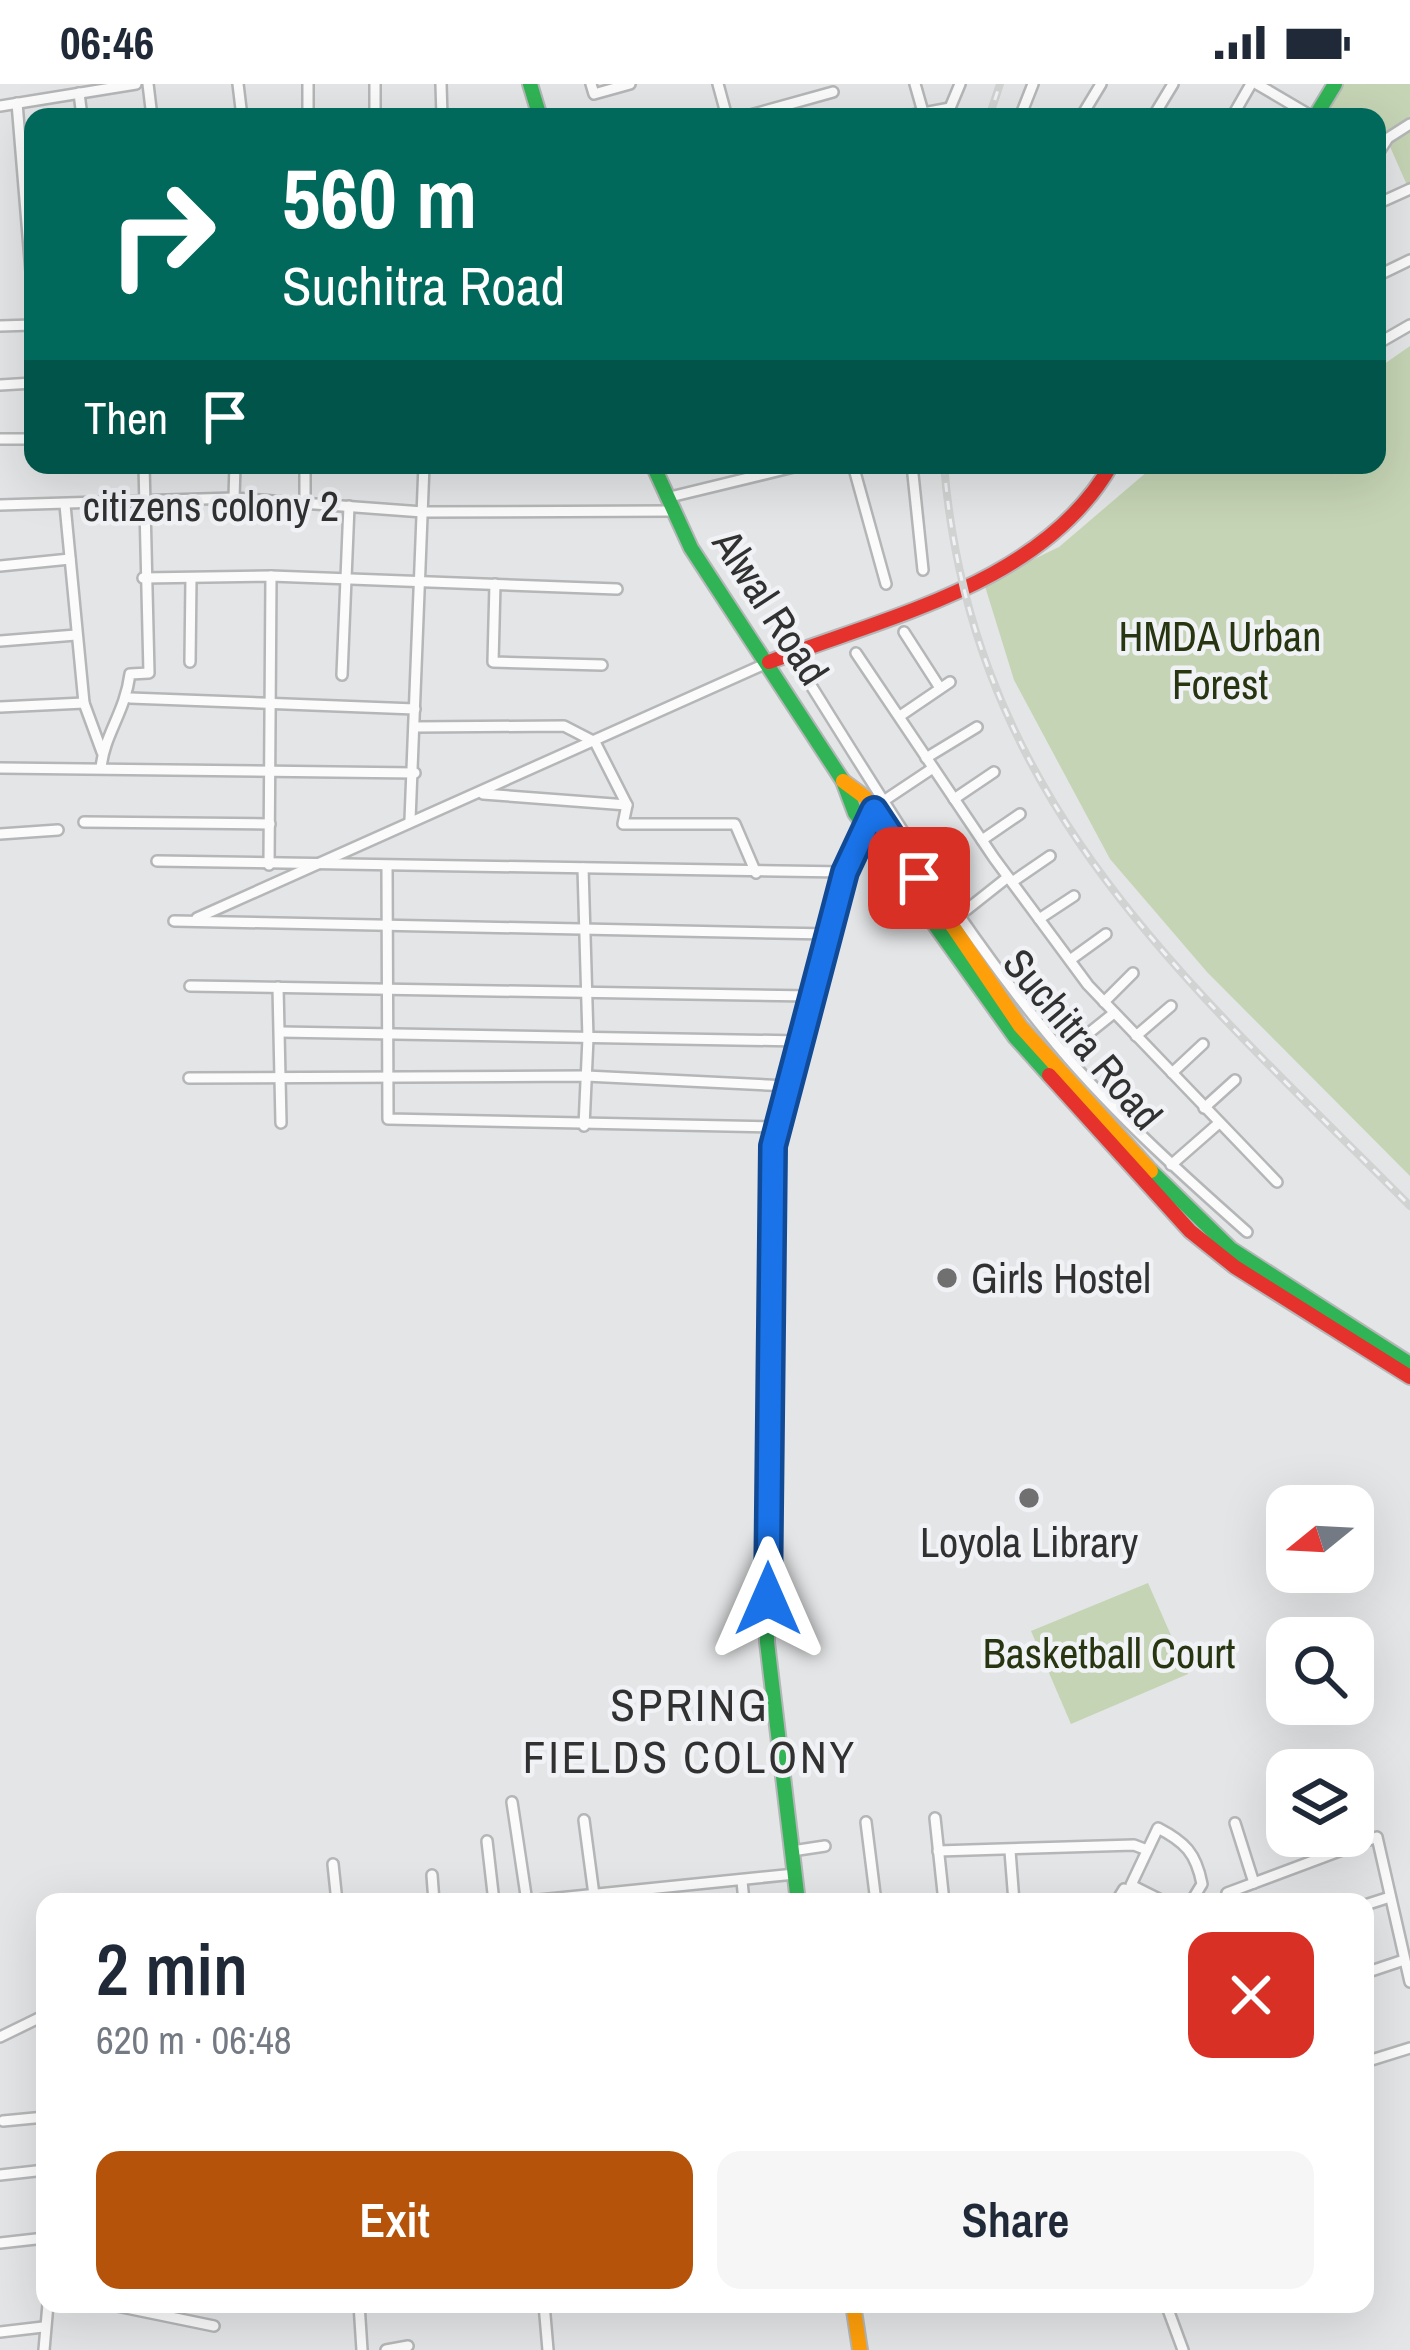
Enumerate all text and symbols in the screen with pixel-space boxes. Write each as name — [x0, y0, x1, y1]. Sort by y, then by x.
text: 06:46 — [60, 12, 154, 73]
text: 560 m — [282, 141, 477, 254]
icon: right — [84, 156, 240, 312]
text: Suchitra Road — [282, 249, 565, 322]
icon: arrive — [192, 384, 258, 450]
text: Then — [84, 387, 168, 448]
street label: citizens colony 2 — [83, 478, 339, 534]
street label: Alwal Road — [700, 518, 842, 695]
park label: HMDA Urban Forest — [1119, 608, 1321, 712]
pin — [868, 827, 970, 929]
icon: arrive — [886, 845, 952, 911]
street label: Suchitra Road — [991, 937, 1175, 1141]
place label: Girls Hostel — [971, 1250, 1151, 1306]
marker: Girls Hostel — [934, 1265, 960, 1291]
marker: Loyola Library — [1016, 1485, 1042, 1511]
north arrow — [1266, 1485, 1374, 1593]
map controls — [1266, 1485, 1374, 1857]
place label: Loyola Library — [920, 1514, 1138, 1570]
position arrow — [705, 1536, 831, 1662]
button: search — [1266, 1617, 1374, 1725]
park label: Basketball Court — [983, 1625, 1235, 1681]
district label: SPRING FIELDS COLONY — [523, 1674, 857, 1787]
button: layers — [1266, 1749, 1374, 1857]
text: 2 min — [96, 1920, 248, 2017]
button: close — [1188, 1932, 1314, 2058]
text: 620 m · 06:48 — [96, 2014, 292, 2066]
button: Exit — [96, 2151, 693, 2289]
button: Share — [717, 2151, 1314, 2289]

